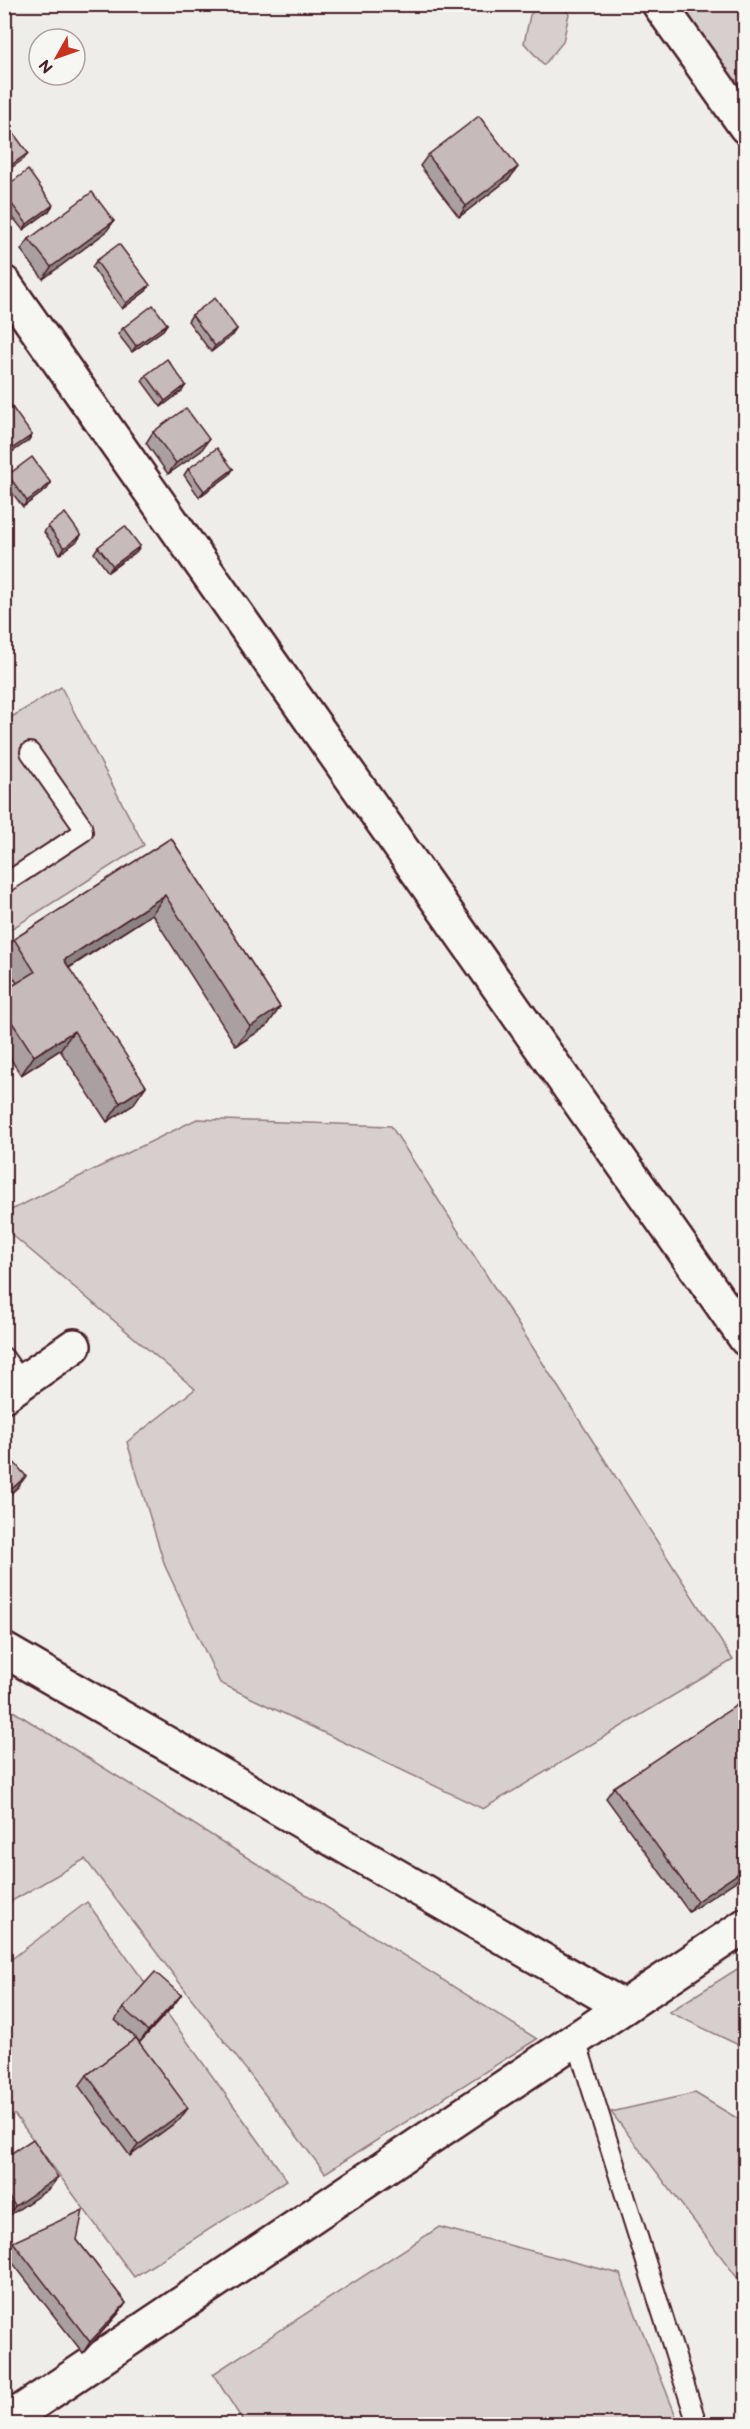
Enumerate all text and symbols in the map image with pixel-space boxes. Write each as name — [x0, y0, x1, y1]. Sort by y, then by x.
north arrow — [27, 27, 87, 87]
text: N — [36, 55, 58, 76]

